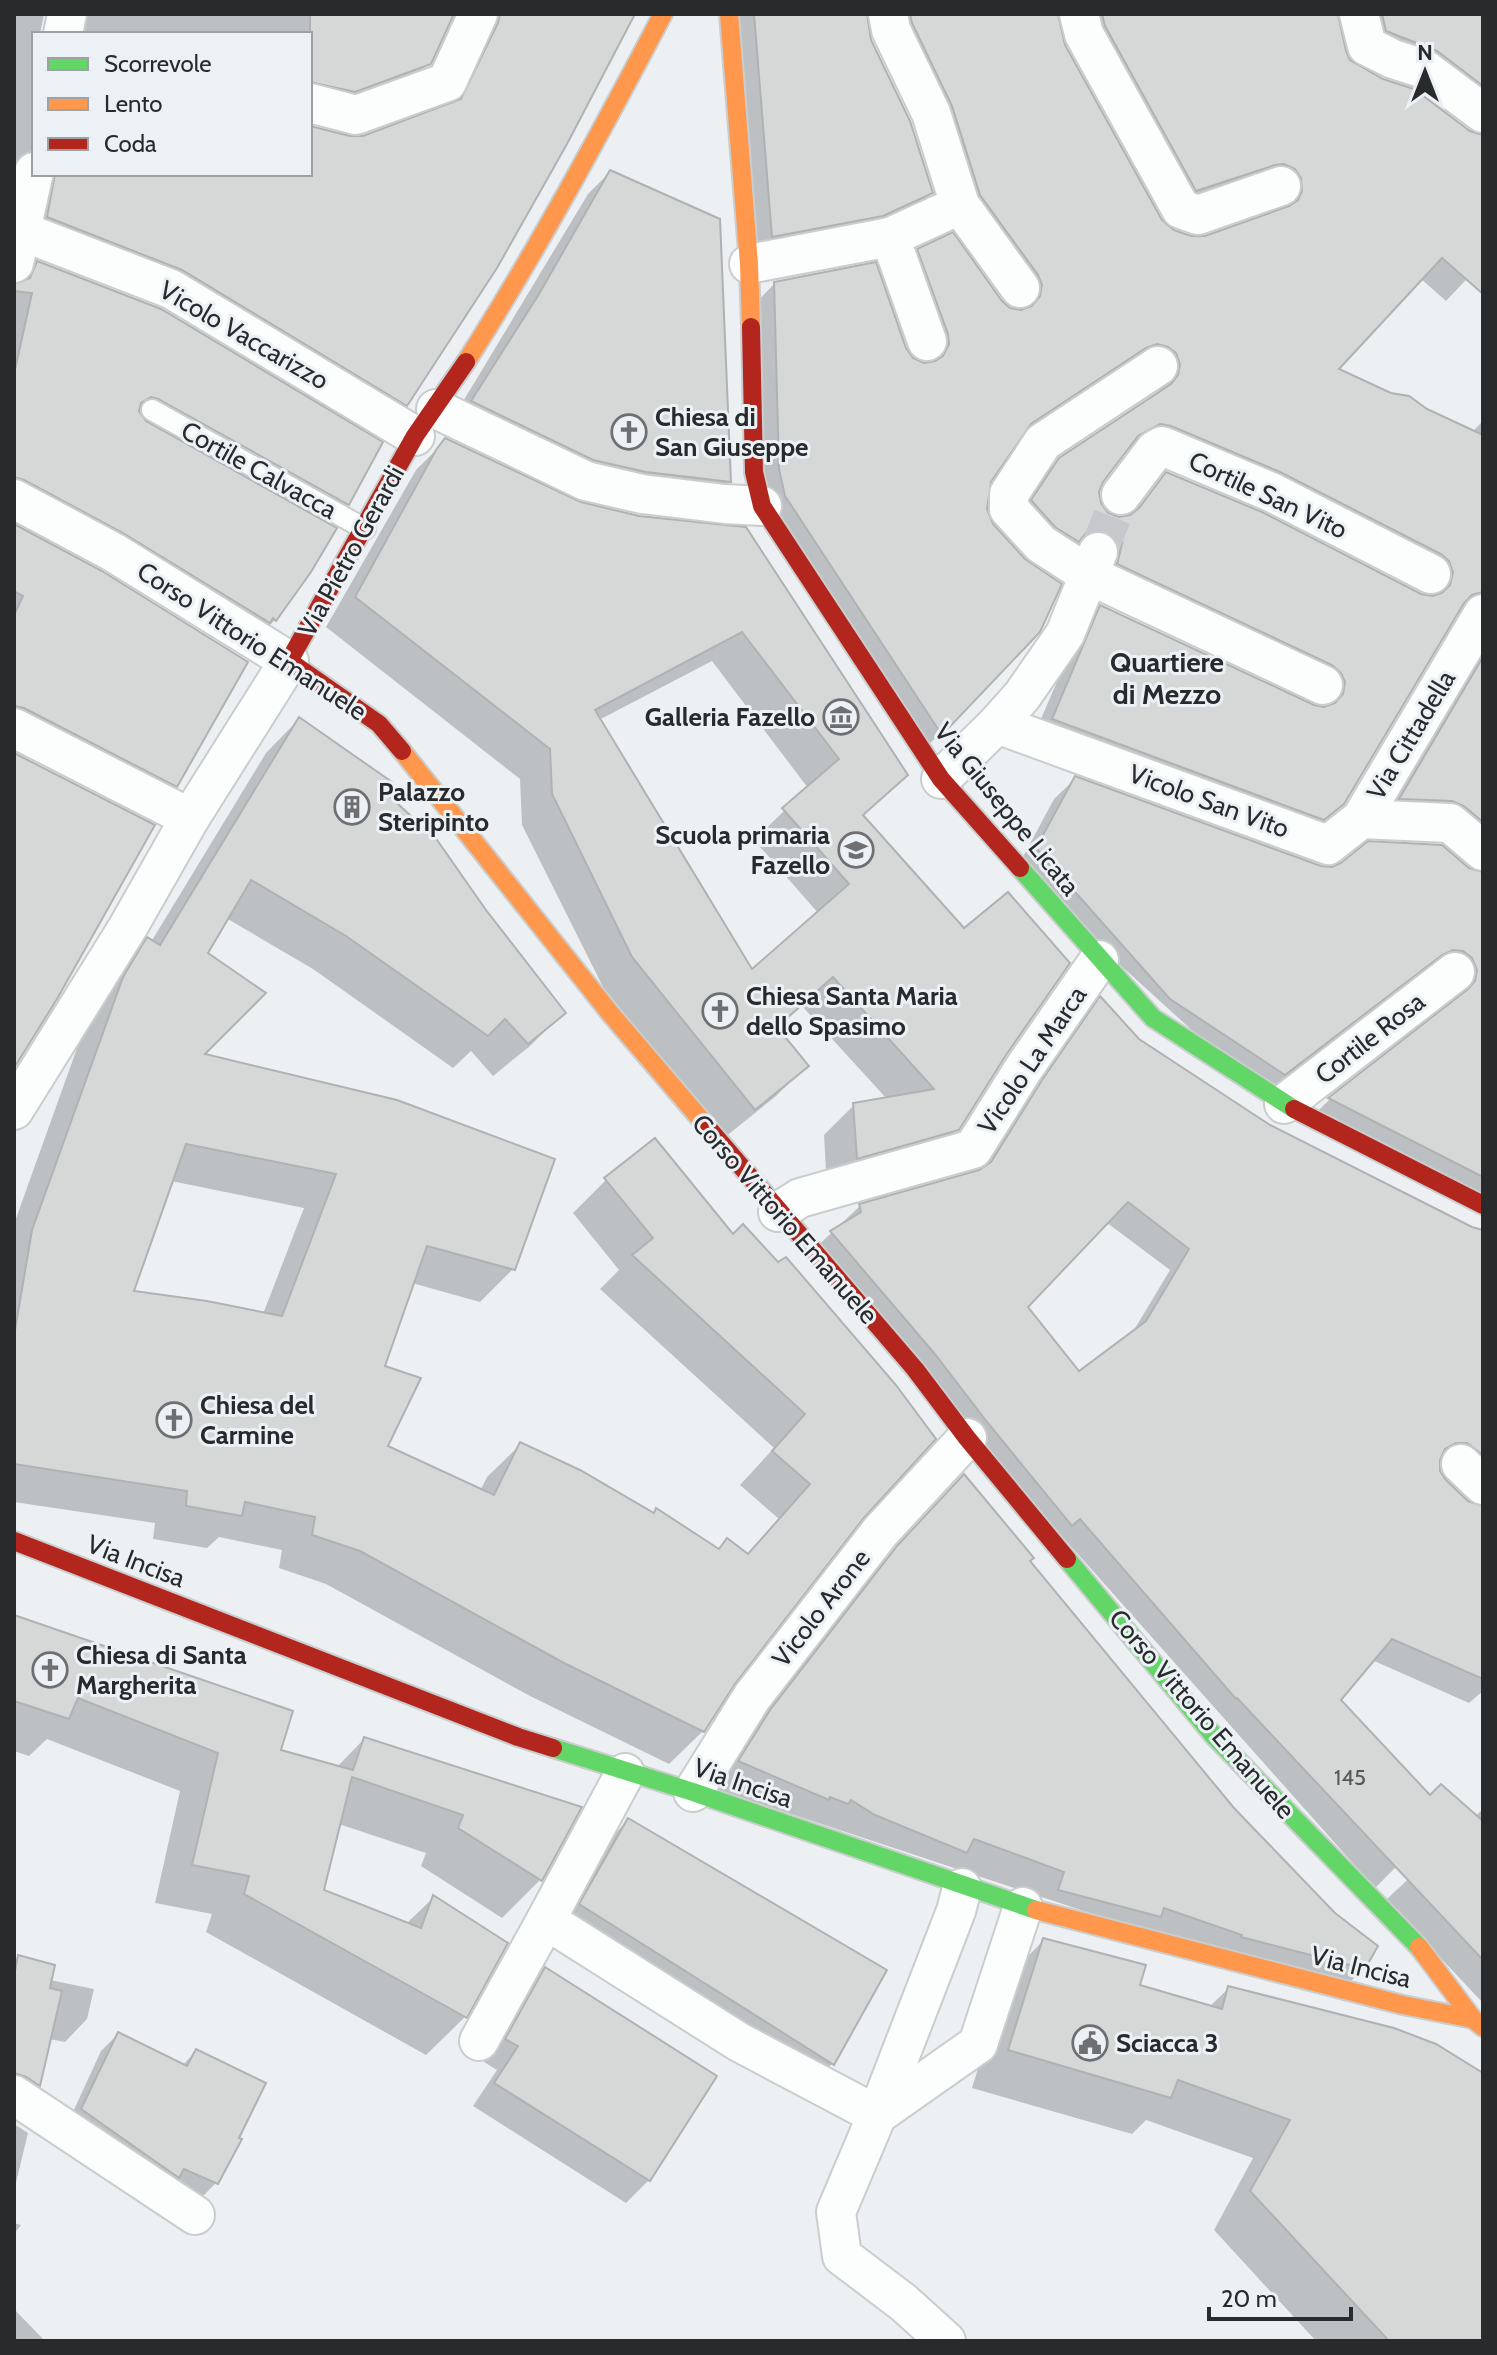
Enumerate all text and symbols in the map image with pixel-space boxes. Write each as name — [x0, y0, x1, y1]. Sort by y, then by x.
legend — [32, 32, 312, 176]
north arrow — [1385, 32, 1465, 112]
text: N — [1417, 39, 1433, 66]
text: Scorrevole — [104, 49, 212, 78]
text: Lento — [104, 89, 163, 118]
text: Coda — [104, 129, 157, 158]
street label: Vicolo Vaccarizzo — [154, 274, 334, 396]
place label: Chiesa di San Giuseppe — [655, 401, 808, 463]
church icon: Chiesa di San Giuseppe — [610, 413, 648, 451]
street label: Cortile Calvacca — [176, 414, 343, 526]
street label: Cortile San Vito — [1184, 444, 1352, 546]
street label: Via Pietro Gerardi — [291, 460, 411, 642]
street label: Corso Vittorio Emanuele — [131, 555, 373, 727]
district label: Quartiere di Mezzo — [1110, 645, 1224, 711]
street label: Via Cittadella — [1360, 664, 1462, 806]
museum icon: Galleria Fazello — [822, 698, 860, 736]
place label: Galleria Fazello — [645, 701, 815, 733]
street label: Via Giuseppe Licata — [927, 716, 1087, 902]
street label: Vicolo San Vito — [1125, 757, 1293, 845]
place label: Palazzo Steripinto — [378, 776, 489, 838]
building icon: Palazzo Steripinto — [333, 788, 371, 826]
place label: Scuola primaria Fazello — [655, 819, 830, 881]
school or university icon: Scuola primaria Fazello — [837, 831, 875, 869]
place label: Chiesa Santa Maria dello Spasimo — [746, 980, 958, 1042]
street label: Vicolo La Marca — [971, 980, 1094, 1140]
street label: Cortile Rosa — [1309, 985, 1432, 1091]
church icon: Chiesa Santa Maria dello Spasimo — [701, 992, 739, 1030]
street label: Corso Vittorio Emanuele — [685, 1108, 885, 1330]
place label: Chiesa del Carmine — [200, 1389, 315, 1451]
church icon: Chiesa del Carmine — [155, 1401, 193, 1439]
street label: Via Incisa — [82, 1528, 190, 1594]
street label: Vicolo Arone — [765, 1543, 877, 1673]
street label: Corso Vittorio Emanuele — [1102, 1603, 1302, 1825]
place label: Chiesa di Santa Margherita — [76, 1639, 247, 1701]
church icon: Chiesa di Santa Margherita — [31, 1651, 69, 1689]
street label: Via Incisa — [689, 1751, 797, 1815]
house number: 145 — [1334, 1764, 1366, 1791]
street label: Via Incisa — [1307, 1939, 1415, 1995]
public building icon: Sciacca 3 — [1071, 2024, 1109, 2062]
place label: Sciacca 3 — [1116, 2027, 1218, 2059]
scale bar — [1209, 2271, 1351, 2321]
text: 20 m — [1221, 2284, 1277, 2313]

